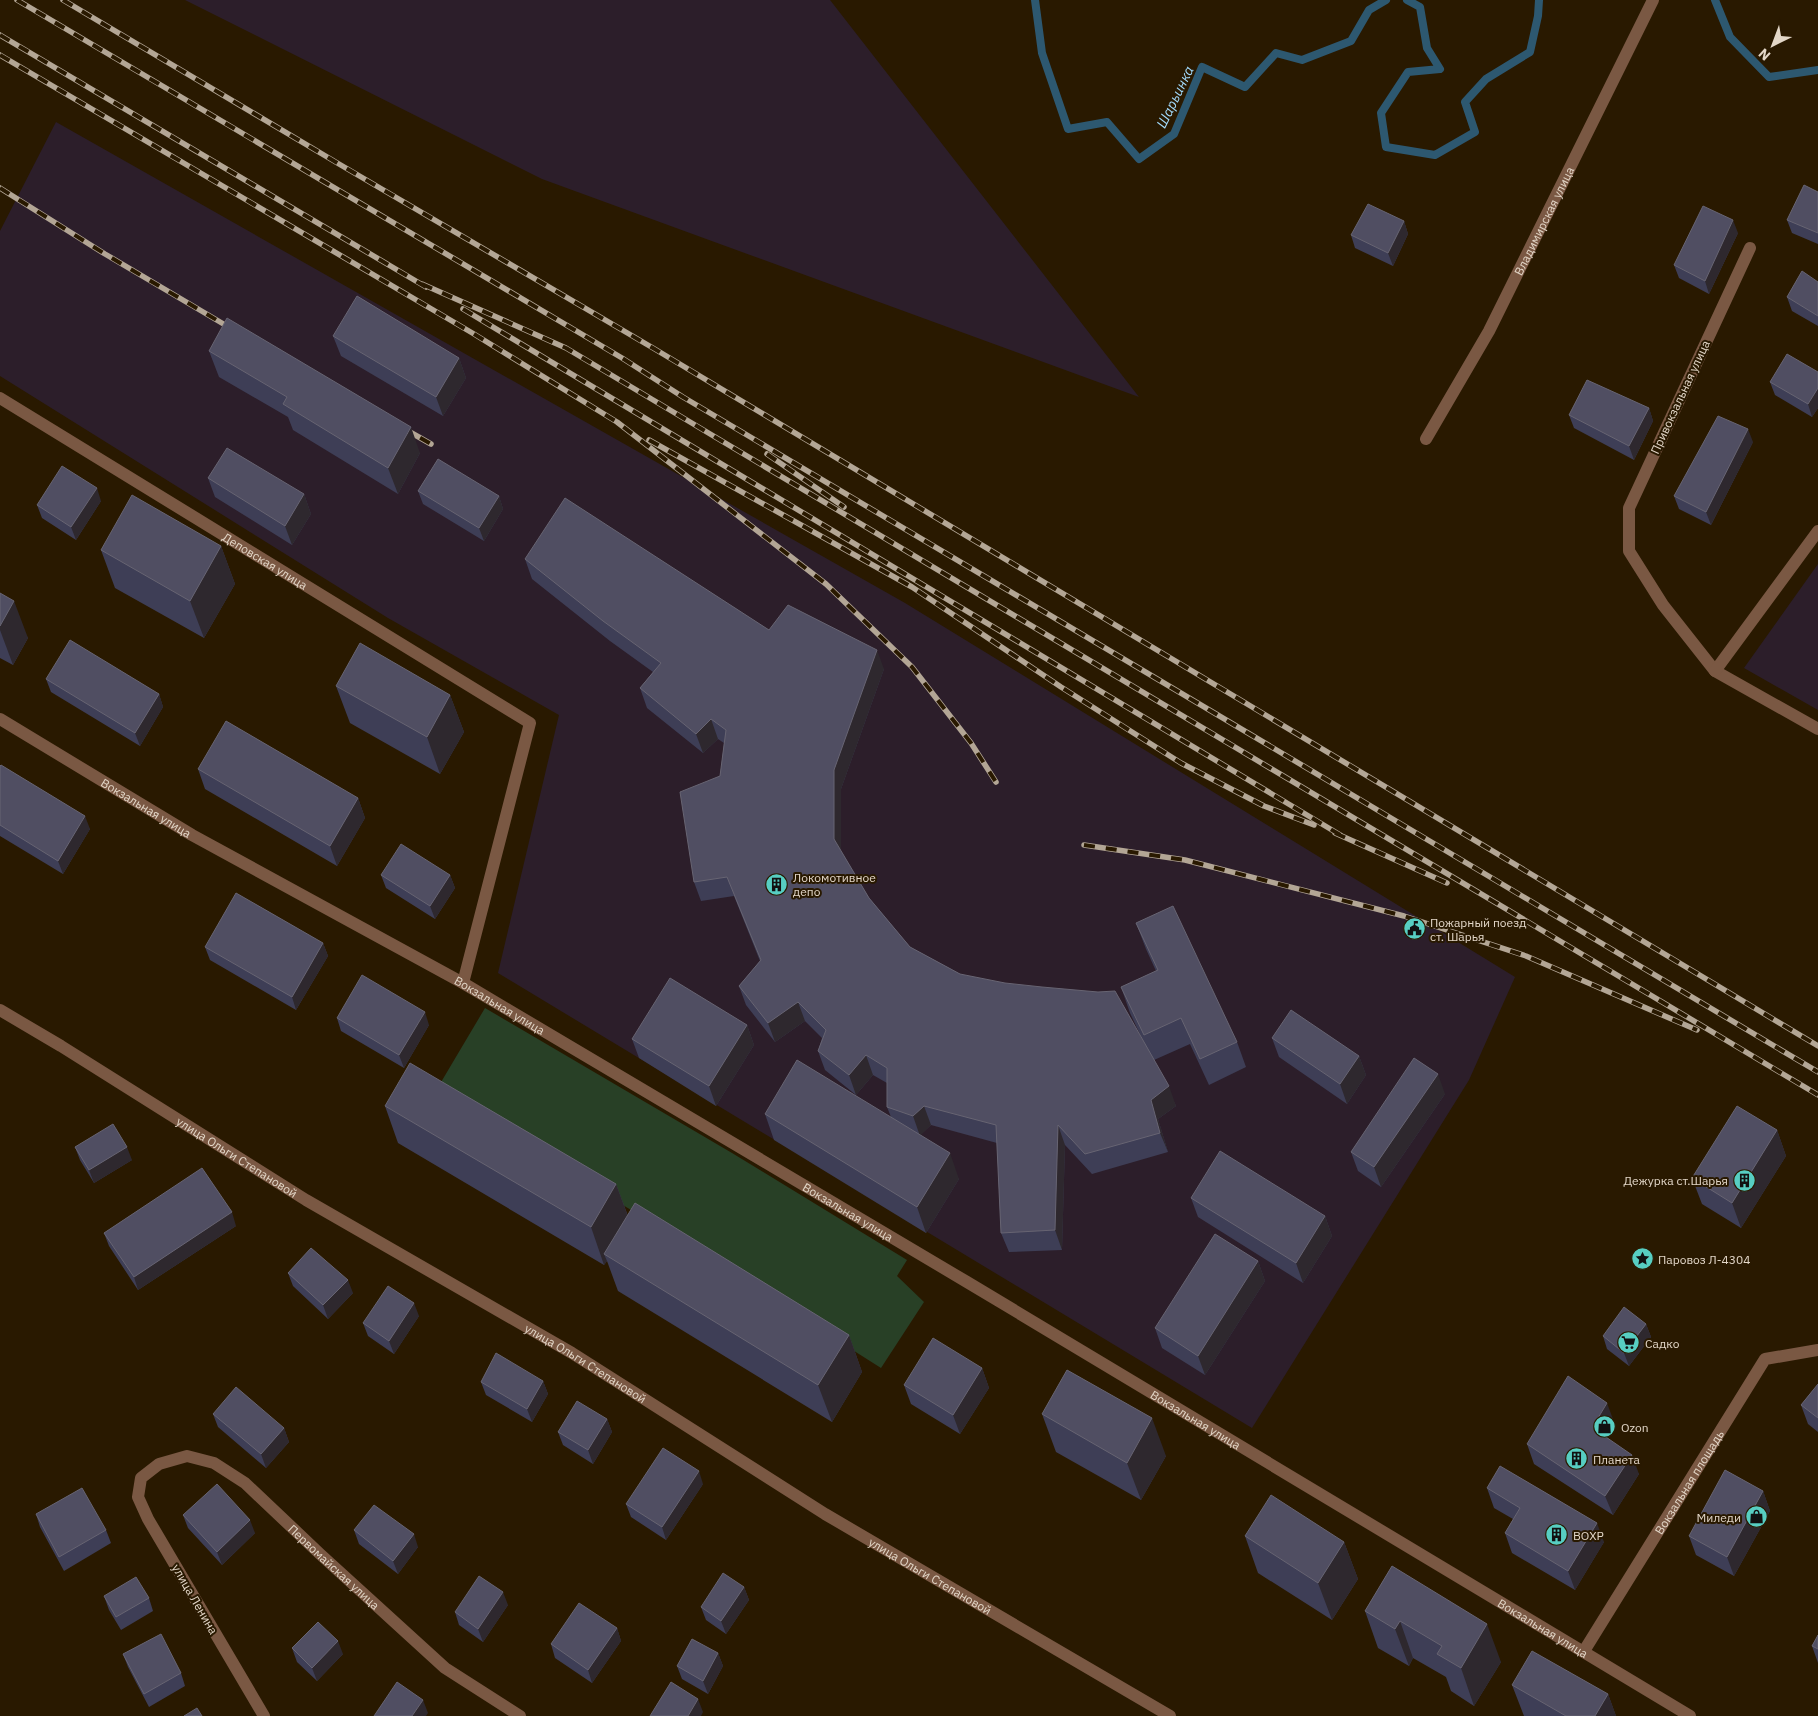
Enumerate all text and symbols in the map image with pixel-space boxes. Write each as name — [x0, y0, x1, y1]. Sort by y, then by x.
north arrow — [1748, 20, 1798, 70]
text: N — [1755, 45, 1774, 65]
water label: Шарьинка — [1152, 63, 1198, 131]
street label: Владимирская улица — [1510, 163, 1577, 278]
street label: Привокзальная улица — [1647, 337, 1713, 456]
street label: Деповская улица — [220, 529, 311, 593]
street label: Вокзальная улица — [99, 774, 195, 841]
place label: Локомотивное депо — [793, 870, 876, 899]
building icon: Локомотивное депо — [765, 872, 789, 896]
place label: Пожарный поезд ст. Шарья — [1430, 915, 1526, 944]
public building icon: Пожарный поезд ст. Шарья — [1402, 917, 1426, 941]
street label: Вокзальная улица — [452, 972, 548, 1038]
street label: улица Ольги Степановой — [174, 1113, 300, 1200]
building icon: Дежурка ст.Шарья — [1732, 1168, 1756, 1192]
place label: Дежурка ст.Шарья — [1623, 1173, 1728, 1188]
street label: Вокзальная улица — [800, 1179, 897, 1244]
place icon: Паровоз Л-4304 — [1630, 1247, 1654, 1271]
place label: Паровоз Л-4304 — [1658, 1252, 1750, 1267]
street label: улица Ольги Степановой — [522, 1320, 649, 1406]
supermarket icon: Садко — [1617, 1331, 1641, 1355]
place label: Садко — [1645, 1336, 1680, 1351]
street label: Вокзальная улица — [1148, 1387, 1244, 1452]
shop icon: Ozon — [1593, 1415, 1617, 1439]
place label: Ozon — [1621, 1420, 1648, 1435]
street label: Вокзальная площадь — [1651, 1427, 1727, 1537]
building icon: Планета — [1565, 1447, 1589, 1471]
place label: Планета — [1593, 1452, 1641, 1467]
shop icon: Миледи — [1745, 1505, 1769, 1529]
place label: Миледи — [1697, 1510, 1741, 1525]
street label: Первомайская улица — [286, 1521, 383, 1613]
building icon: ВОХР — [1545, 1523, 1569, 1547]
place label: ВОХР — [1573, 1528, 1604, 1543]
street label: улица Ольги Степановой — [866, 1534, 994, 1617]
street label: улица Ленина — [169, 1561, 221, 1637]
street label: Вокзальная улица — [1495, 1595, 1591, 1661]

